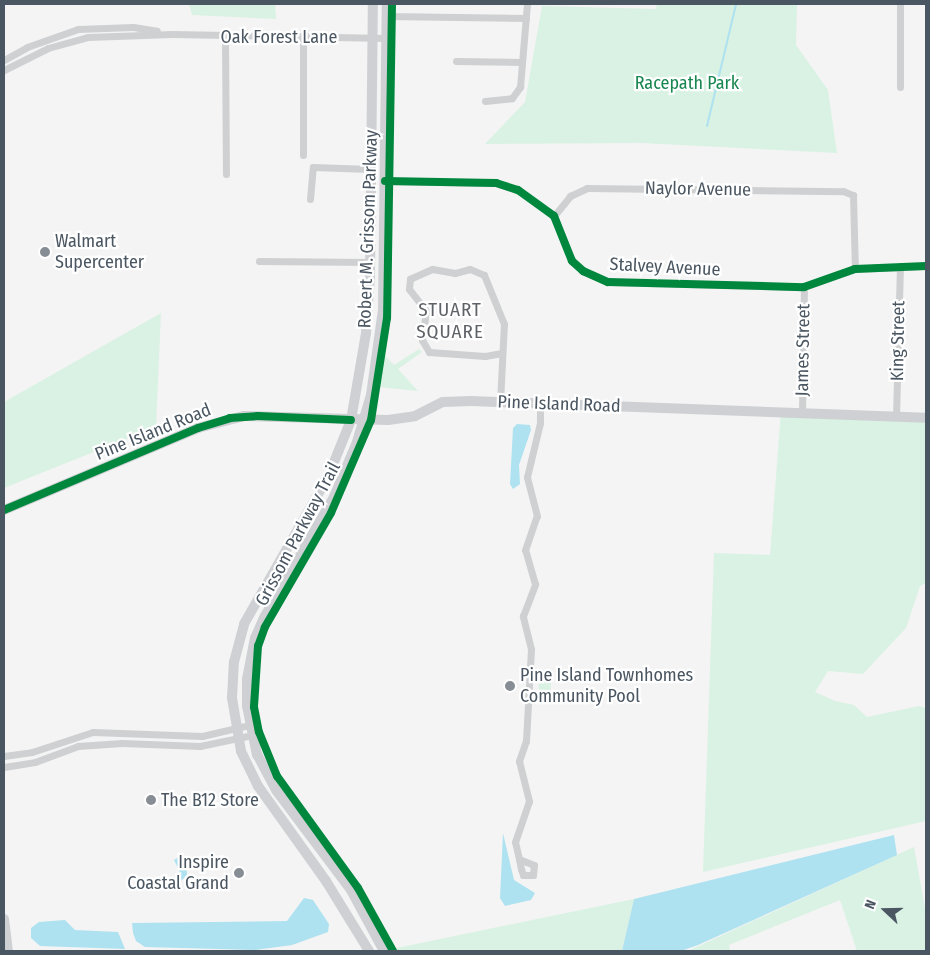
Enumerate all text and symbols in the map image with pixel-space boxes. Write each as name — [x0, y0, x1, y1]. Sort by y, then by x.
street label: Oak Forest Lane — [221, 26, 337, 48]
park label: Racepath Park — [635, 72, 739, 94]
street label: Robert M. Grissom Parkway — [354, 129, 382, 329]
street label: Naylor Avenue — [645, 177, 751, 201]
place label: Walmart Supercenter — [55, 231, 144, 274]
marker: Walmart Supercenter — [39, 246, 51, 258]
street label: Stalvey Avenue — [609, 253, 721, 281]
district label: STUART SQUARE — [415, 299, 485, 343]
street label: King Street — [886, 301, 910, 381]
street label: James Street — [791, 303, 815, 397]
street label: Pine Island Road — [497, 391, 621, 417]
street label: Pine Island Road — [92, 399, 214, 465]
street label: Grissom Parkway Trail — [251, 458, 345, 610]
place label: Pine Island Townhomes Community Pool — [520, 665, 693, 708]
marker: Pine Island Townhomes Community Pool — [504, 680, 516, 692]
place label: The B12 Store — [161, 789, 259, 811]
marker: The B12 Store — [145, 794, 157, 806]
place label: Inspire Coastal Grand — [127, 852, 229, 894]
marker: Inspire Coastal Grand — [233, 867, 245, 879]
north arrow — [860, 885, 910, 935]
text: N — [861, 897, 880, 911]

